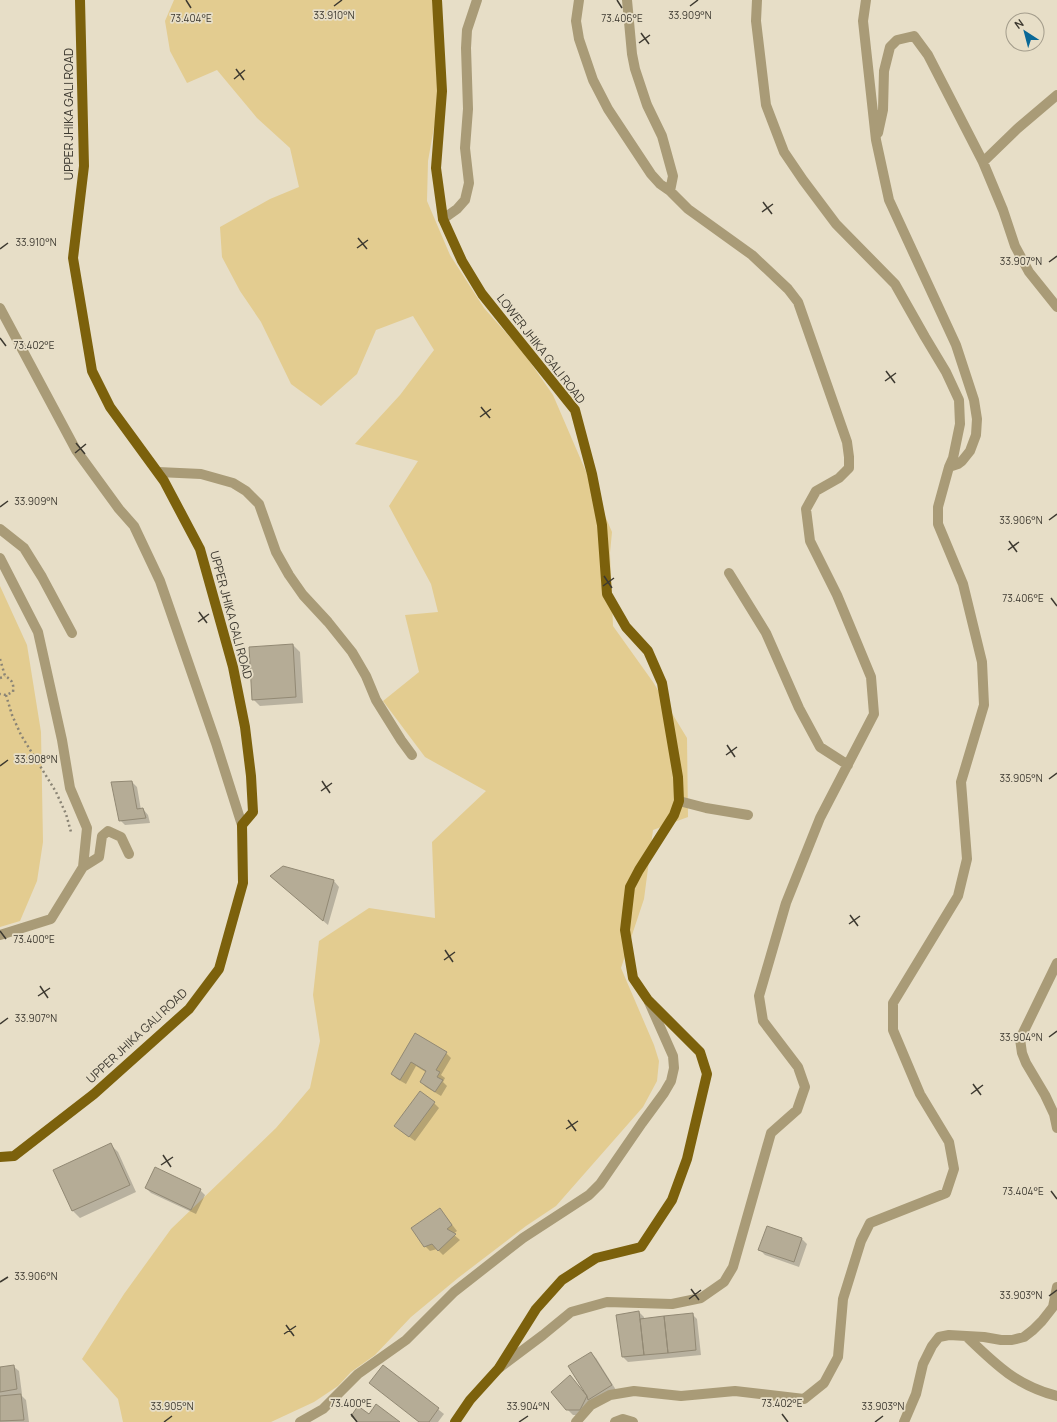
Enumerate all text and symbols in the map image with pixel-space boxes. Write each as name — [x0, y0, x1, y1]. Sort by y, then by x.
text: 33.910°N — [313, 8, 355, 22]
text: 33.909°N — [668, 8, 712, 22]
text: 73.404°E — [170, 11, 212, 25]
text: 73.406°E — [601, 11, 643, 25]
north arrow — [1005, 12, 1045, 52]
text: N — [1011, 15, 1027, 32]
street label: UPPER JHIKA GALI ROAD — [60, 48, 77, 180]
text: 33.910°N — [15, 235, 57, 249]
text: 33.907°N — [1000, 254, 1042, 268]
street label: LOWER JHIKA GALI ROAD — [493, 290, 590, 407]
text: 73.402°E — [14, 338, 55, 352]
text: 33.909°N — [14, 494, 58, 508]
text: 33.906°N — [999, 513, 1043, 527]
street label: UPPER JHIKA GALI ROAD — [206, 549, 257, 681]
text: 73.406°E — [1002, 591, 1044, 605]
text: 33.908°N — [14, 752, 58, 766]
text: 33.905°N — [999, 771, 1043, 785]
text: 73.400°E — [13, 932, 55, 946]
street label: UPPER JHIKA GALI ROAD — [83, 984, 191, 1087]
text: 33.907°N — [15, 1011, 57, 1025]
text: 33.904°N — [999, 1030, 1043, 1044]
text: 73.404°E — [1002, 1184, 1044, 1198]
text: 33.906°N — [14, 1269, 58, 1283]
text: 33.903°N — [1000, 1288, 1043, 1302]
text: 73.400°E — [330, 1396, 372, 1410]
text: 73.402°E — [762, 1396, 803, 1410]
text: 33.905°N — [150, 1399, 194, 1413]
text: 33.904°N — [506, 1399, 550, 1413]
text: 33.903°N — [862, 1399, 905, 1413]

